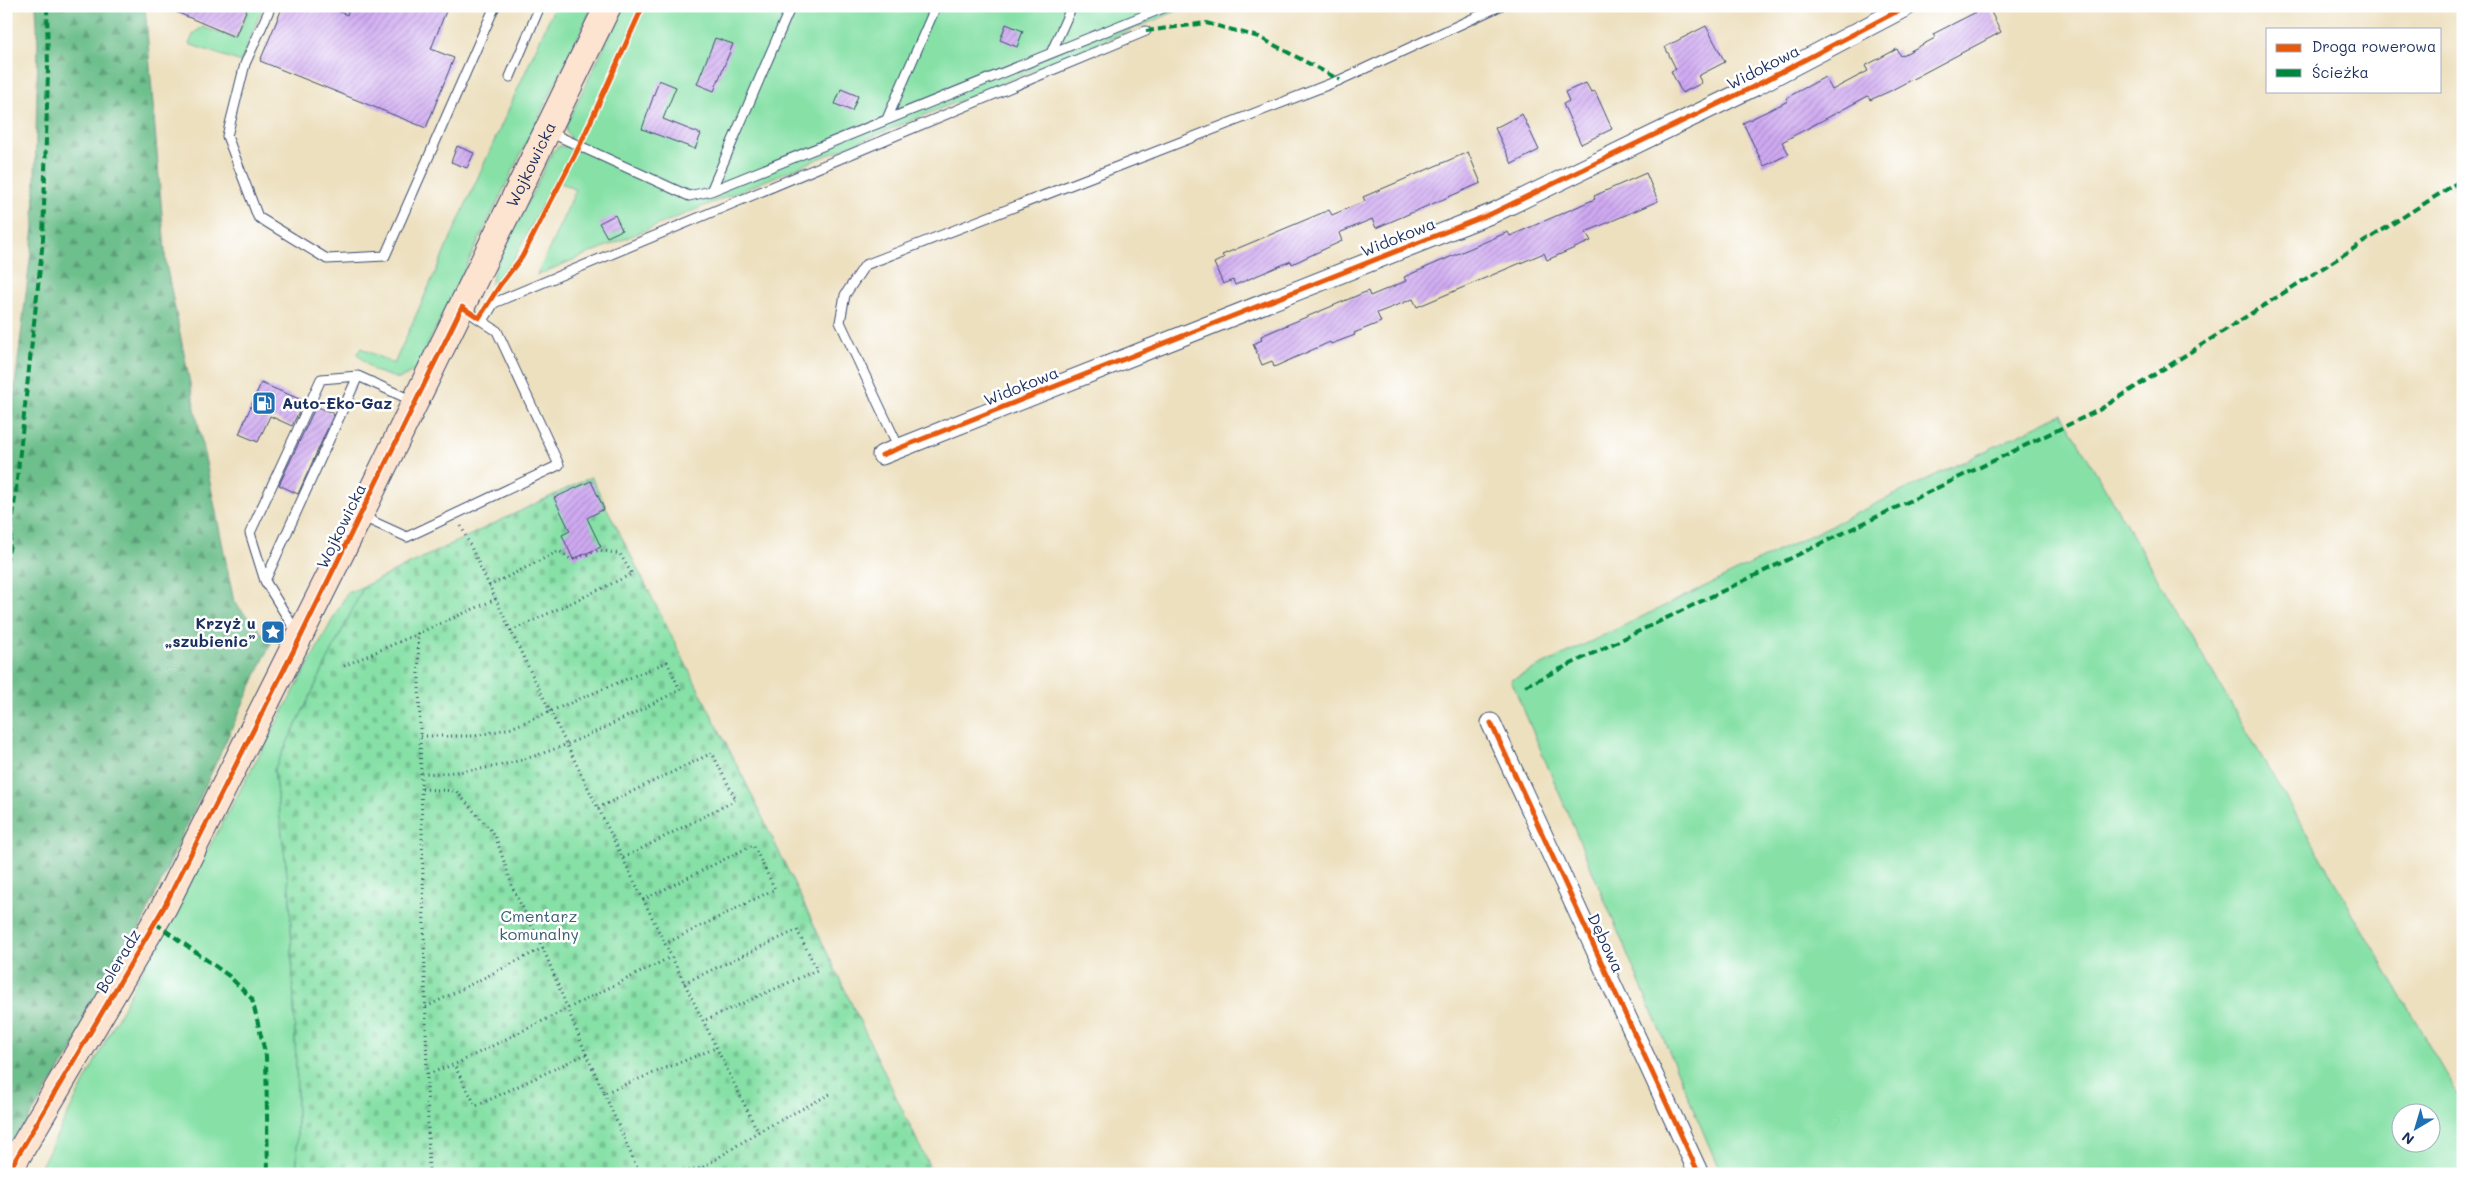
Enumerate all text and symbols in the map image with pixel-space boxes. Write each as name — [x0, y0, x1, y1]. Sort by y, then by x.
legend — [2266, 28, 2442, 92]
text: Droga rowerowa — [2312, 36, 2436, 56]
street label: Widokowa — [1723, 39, 1803, 94]
text: Ścieżka — [2312, 62, 2369, 82]
street label: Wojkowicka — [501, 118, 560, 210]
street label: Widokowa — [1357, 212, 1438, 261]
street label: Widokowa — [980, 361, 1061, 410]
fuel station icon: Auto-Eko-Gaz — [251, 390, 277, 416]
place label: Auto-Eko-Gaz — [282, 392, 392, 413]
street label: Wojkowicka — [311, 480, 370, 572]
place label: Krzyż u „szubienic” — [165, 612, 256, 651]
place icon: Krzyż u „szubienic” — [260, 619, 286, 645]
park label: Cmentarz komunalny — [499, 905, 579, 944]
street label: Dębowa — [1584, 910, 1629, 976]
street label: Boleradz — [90, 925, 145, 996]
north arrow — [2392, 1102, 2442, 1152]
text: N — [2398, 1128, 2418, 1149]

